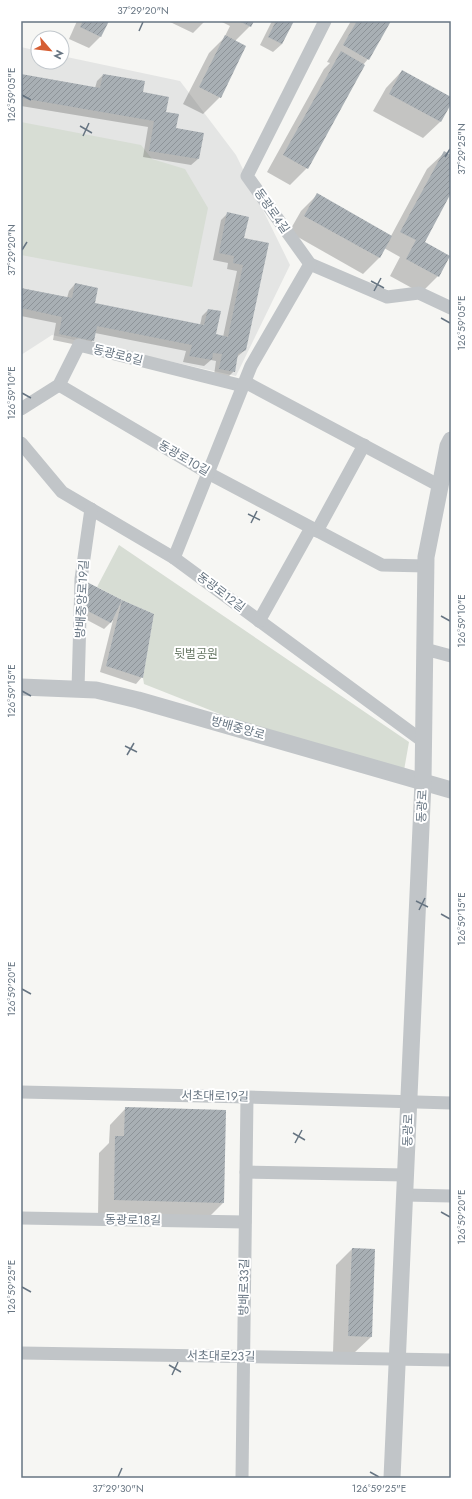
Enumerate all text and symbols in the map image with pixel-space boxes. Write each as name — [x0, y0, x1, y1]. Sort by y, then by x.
text: 37°29'20"N — [117, 3, 169, 18]
north arrow — [30, 30, 70, 70]
text: N — [50, 47, 68, 62]
text: 126°59'05"E — [4, 68, 19, 122]
text: 37°29'25"N — [454, 123, 469, 175]
street label: 동광로4길 — [250, 185, 294, 237]
text: 37°29'20"N — [4, 224, 19, 276]
text: 126°59'05"E — [454, 296, 469, 350]
street label: 동광로8길 — [91, 340, 145, 370]
text: 126°59'10"E — [4, 366, 19, 420]
street label: 동광로10길 — [155, 436, 213, 480]
street label: 방배중앙로19길 — [71, 559, 93, 639]
street label: 동광로12길 — [193, 568, 249, 616]
text: 126°59'10"E — [454, 594, 469, 648]
park label: 뒷벌공원 — [174, 645, 218, 663]
text: 126°59'15"E — [4, 664, 19, 718]
street label: 방배중앙로 — [209, 712, 267, 744]
street label: 동광로 — [412, 789, 432, 823]
text: 126°59'15"E — [454, 892, 469, 946]
text: 126°59'20"E — [4, 962, 19, 1016]
street label: 서초대로19길 — [181, 1086, 249, 1106]
street label: 동광로 — [398, 1113, 418, 1147]
text: 126°59'20"E — [454, 1190, 469, 1244]
street label: 동광로18길 — [105, 1211, 161, 1229]
street label: 방배로33길 — [235, 1258, 253, 1316]
text: 126°59'25"E — [4, 1260, 19, 1314]
street label: 서초대로23길 — [187, 1346, 255, 1366]
text: 37°29'30"N — [92, 1481, 144, 1496]
text: 126°59'25"E — [352, 1481, 406, 1496]

